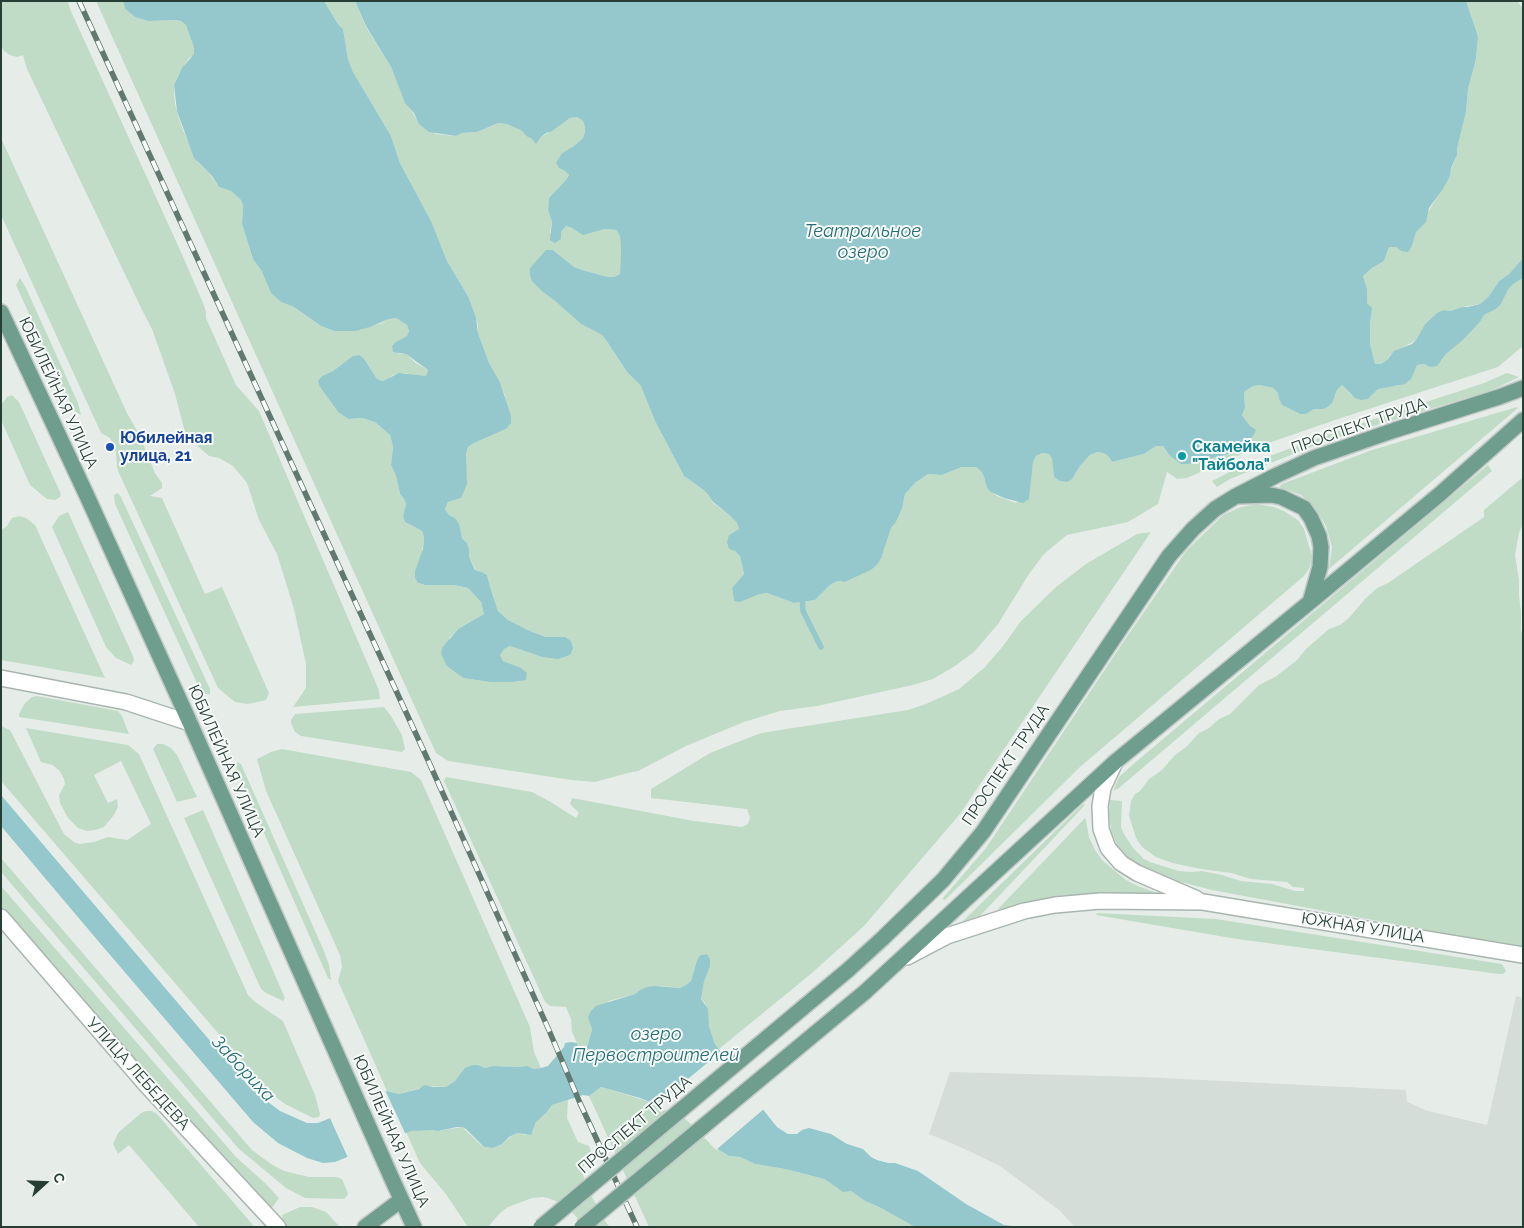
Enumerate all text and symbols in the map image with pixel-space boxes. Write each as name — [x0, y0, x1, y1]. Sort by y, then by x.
water label: Театральное озеро — [805, 221, 921, 264]
street label: ЮБИЛЕЙНАЯ УЛИЦА — [14, 314, 102, 472]
street label: ПРОСПЕКТ ТРУДА — [1289, 394, 1429, 458]
place label: Юбилейная улица, 21 — [120, 428, 213, 466]
place label: Скамейка "Тайбола" — [1192, 437, 1270, 475]
marker: Юбилейная улица, 21 — [104, 441, 116, 453]
marker: Скамейка "Тайбола" — [1176, 450, 1188, 462]
street label: ЮБИЛЕЙНАЯ УЛИЦА — [184, 682, 268, 840]
street label: ПРОСПЕКТ ТРУДА — [958, 701, 1054, 829]
street label: ЮЖНАЯ УЛИЦА — [1300, 909, 1426, 947]
street label: УЛИЦА ЛЕБЕДЕВА — [82, 1014, 194, 1134]
water label: озеро Первостроителей — [572, 1024, 740, 1066]
water label: Забориха — [207, 1031, 279, 1107]
street label: ЮБИЛЕЙНАЯ УЛИЦА — [349, 1052, 433, 1210]
street label: ПРОСПЕКТ ТРУДА — [574, 1072, 696, 1178]
north arrow — [20, 1158, 70, 1208]
text: С — [50, 1171, 68, 1185]

